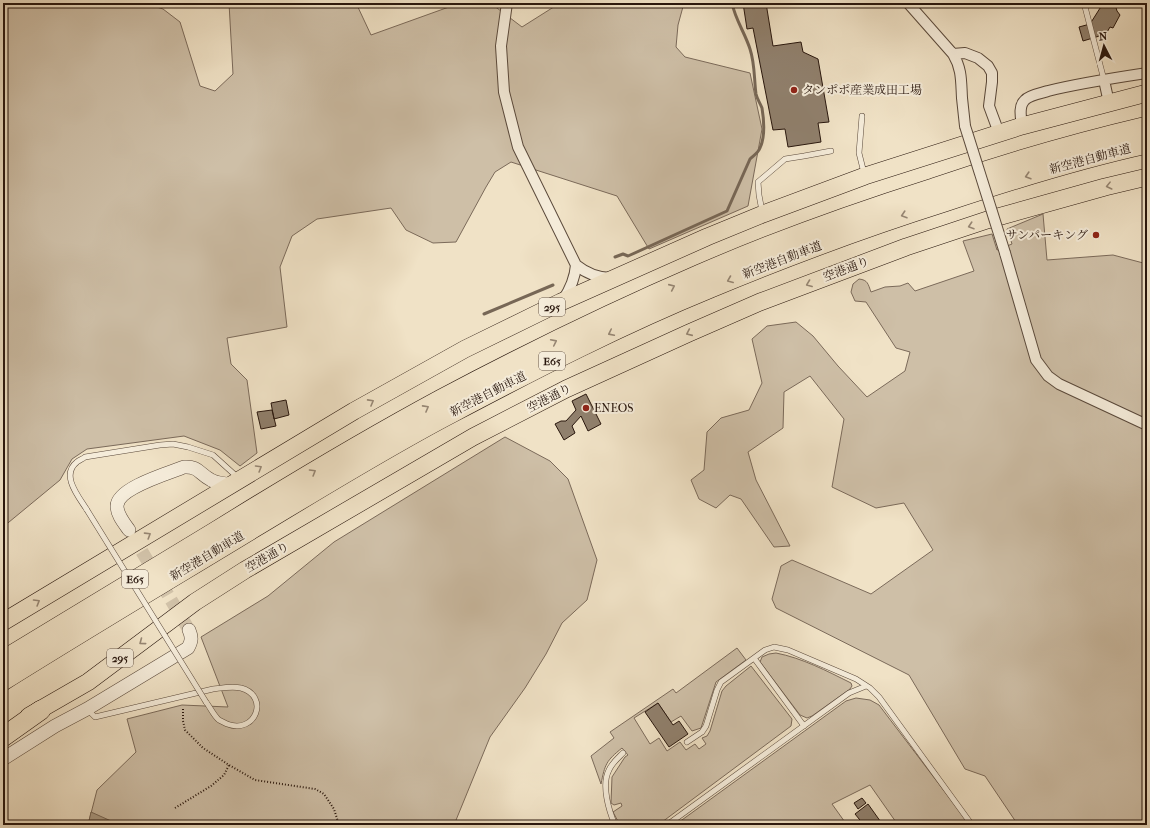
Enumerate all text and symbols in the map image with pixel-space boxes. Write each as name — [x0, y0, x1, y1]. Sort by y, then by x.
north arrow — [1084, 26, 1124, 66]
text: N — [1098, 30, 1108, 43]
place label: タンポポ産業成田工場 — [802, 83, 922, 97]
marker: タンポポ産業成田工場 — [789, 85, 799, 95]
street label: 新空港自動車道 — [1048, 141, 1132, 177]
one-way arrow — [1025, 171, 1032, 180]
one-way arrow — [1106, 181, 1113, 190]
one-way arrow — [901, 210, 908, 219]
one-way arrow — [967, 221, 974, 230]
place label: サンパーキング — [1006, 228, 1088, 242]
marker: サンパーキング — [1091, 230, 1101, 240]
street label: 新空港自動車道 — [740, 238, 824, 282]
street label: 空港通り — [821, 254, 871, 284]
one-way arrow — [727, 276, 734, 284]
one-way arrow — [805, 279, 812, 287]
one-way arrow — [669, 283, 676, 291]
road number: 295 — [539, 298, 565, 316]
one-way arrow — [608, 328, 616, 336]
one-way arrow — [685, 328, 693, 336]
one-way arrow — [550, 339, 558, 347]
road number: E65 — [539, 352, 565, 370]
street label: 新空港自動車道 — [447, 369, 529, 419]
street label: 空港通り — [524, 381, 574, 415]
one-way arrow — [367, 399, 374, 406]
place label: ENEOS — [594, 401, 633, 415]
marker: ENEOS — [581, 403, 591, 413]
one-way arrow — [422, 405, 430, 412]
one-way arrow — [255, 465, 262, 472]
one-way arrow — [309, 469, 316, 476]
street label: 新空港自動車道 — [167, 528, 247, 584]
one-way arrow — [144, 532, 151, 540]
street label: 空港通り — [243, 539, 291, 575]
road number: E65 — [122, 570, 148, 588]
one-way arrow — [33, 600, 40, 607]
one-way arrow — [139, 637, 146, 644]
road number: 295 — [107, 649, 133, 667]

